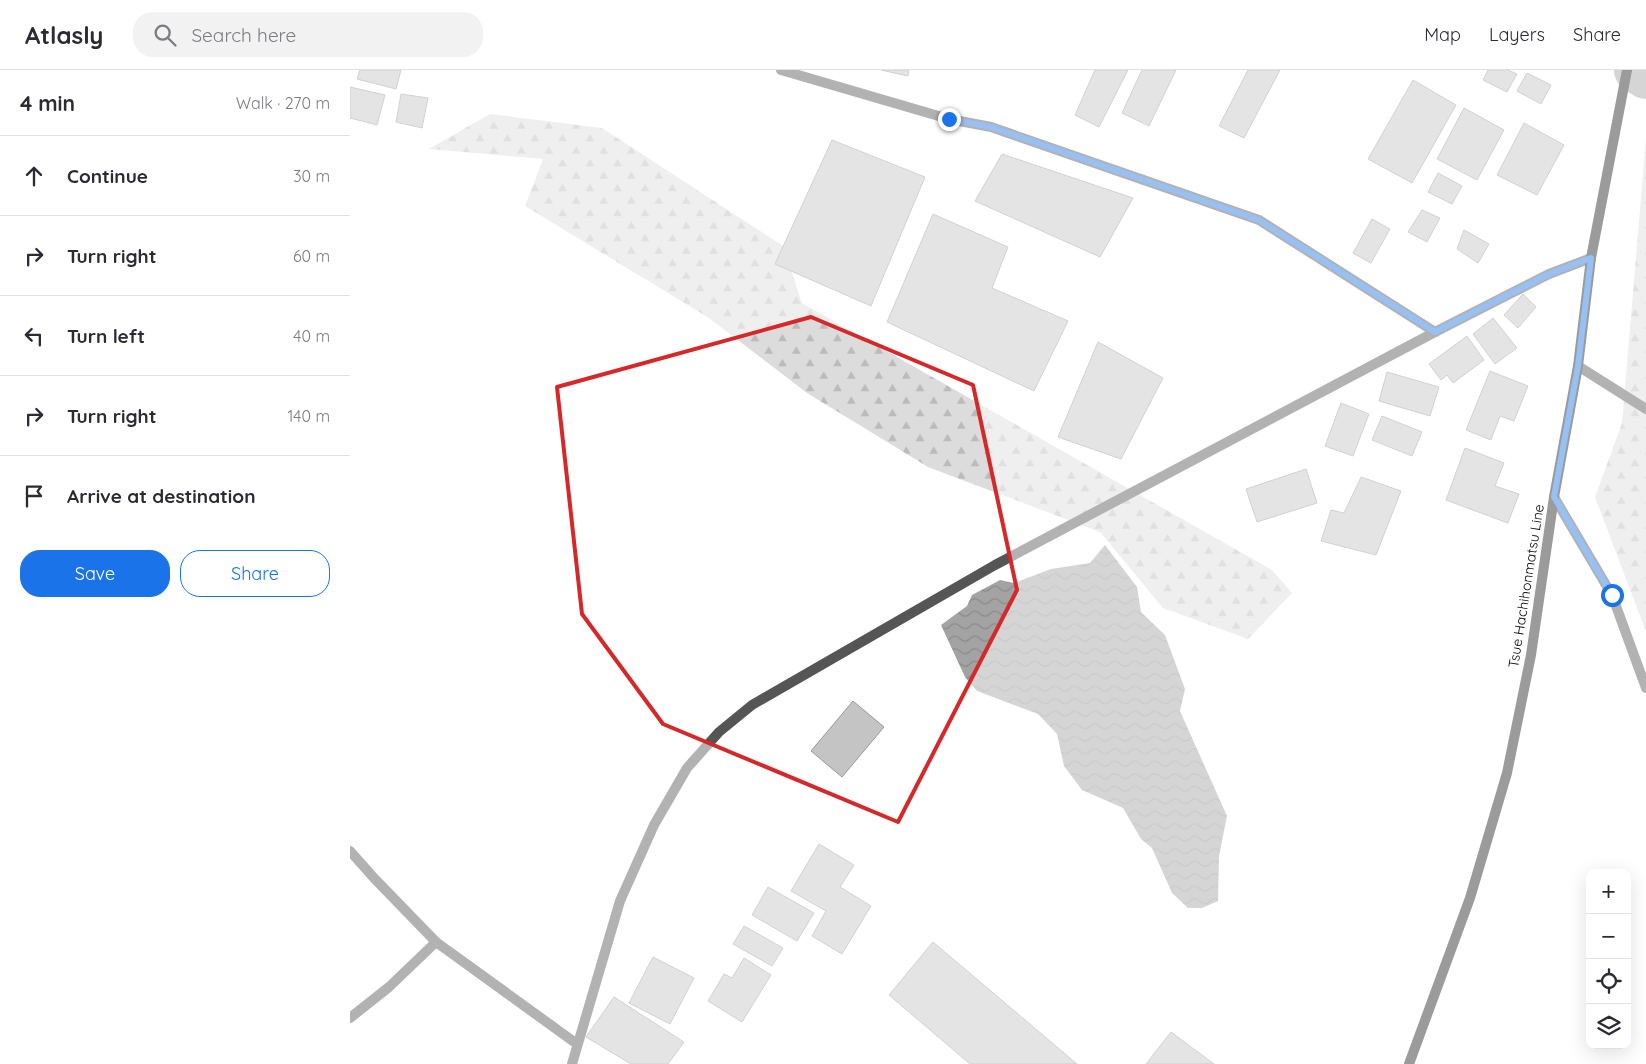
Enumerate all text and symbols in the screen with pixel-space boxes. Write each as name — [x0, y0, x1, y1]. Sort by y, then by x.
search box — [133, 12, 483, 57]
text: Atlasly — [25, 20, 103, 50]
icon: search — [151, 21, 179, 49]
text: Search here — [191, 23, 296, 47]
text: Map — [1424, 23, 1461, 46]
text: Layers — [1489, 23, 1545, 46]
text: Share — [1573, 23, 1621, 46]
text: 4 min — [20, 90, 75, 116]
text: Walk · 270 m — [236, 93, 330, 113]
route end — [938, 108, 961, 131]
icon: ahead — [20, 162, 48, 190]
text: Continue — [67, 164, 148, 188]
text: 30 m — [293, 166, 330, 186]
icon: right — [20, 242, 48, 270]
text: Turn right — [67, 244, 156, 268]
text: 60 m — [293, 246, 330, 266]
icon: left — [20, 322, 48, 350]
text: Turn left — [67, 324, 145, 348]
text: 40 m — [293, 326, 330, 346]
icon: right — [20, 402, 48, 430]
text: Turn right — [67, 404, 156, 428]
text: 140 m — [287, 406, 330, 426]
icon: arrive — [20, 482, 48, 510]
text: Arrive at destination — [67, 484, 256, 508]
street label: Tsue Hachihonmatsu Line — [1504, 503, 1548, 669]
button: Save — [20, 550, 170, 597]
button: Share — [180, 550, 330, 597]
route start — [1601, 584, 1624, 607]
map controls — [1586, 869, 1631, 1049]
button: + — [1586, 869, 1631, 914]
button: − — [1586, 914, 1631, 959]
button: locate — [1586, 959, 1631, 1004]
button: layers — [1586, 1004, 1631, 1049]

